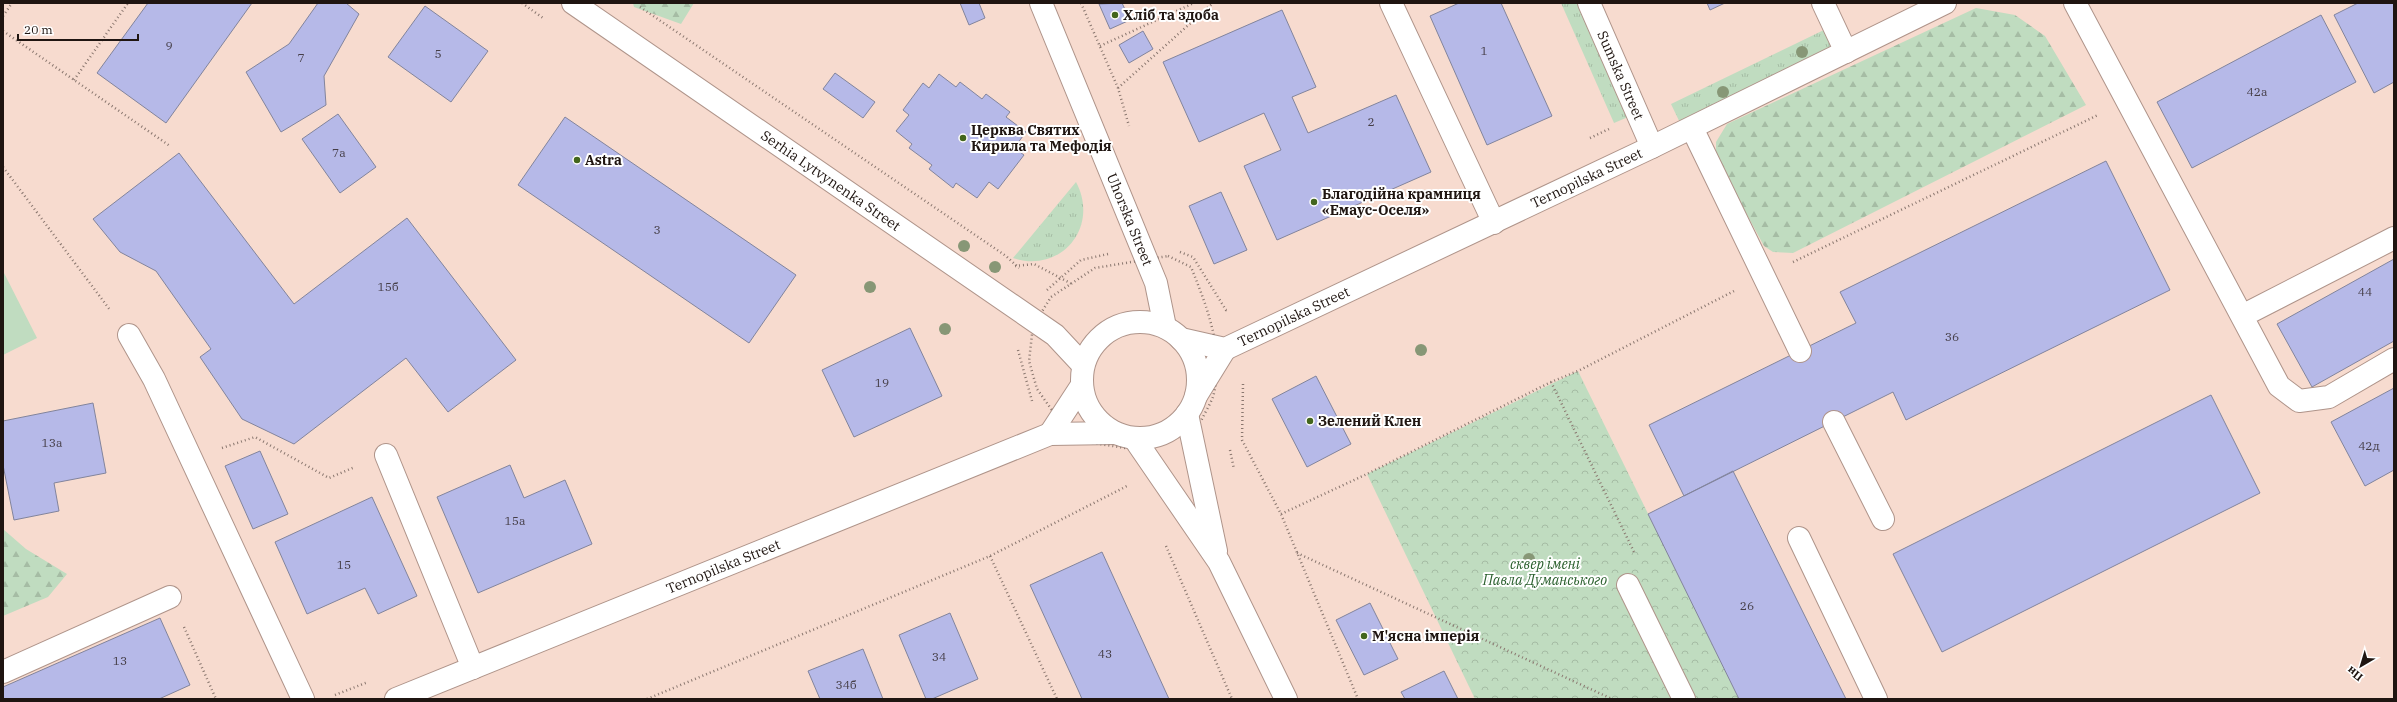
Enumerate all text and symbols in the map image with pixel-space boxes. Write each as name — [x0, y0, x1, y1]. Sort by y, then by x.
place label: Хліб та здоба — [1123, 6, 1219, 24]
marker: Хліб та здоба — [1110, 10, 1120, 20]
scale bar — [18, 16, 138, 42]
text: 20 m — [24, 22, 53, 37]
street label: Sumska Street — [1593, 28, 1648, 123]
house number: 9 — [165, 38, 173, 53]
house number: 1 — [1480, 43, 1488, 58]
house number: 5 — [434, 46, 442, 61]
house number: 7 — [297, 50, 305, 65]
house number: 42а — [2247, 84, 2268, 99]
house number: 2 — [1367, 114, 1375, 129]
place label: Церква Святих Кирила та Мефодія — [971, 121, 1112, 155]
street label: Serhia Lytvynenka Street — [757, 126, 904, 235]
marker: Церква Святих Кирила та Мефодія — [958, 133, 968, 143]
street label: Ternopilska Street — [1528, 144, 1645, 212]
house number: 7а — [332, 145, 346, 160]
place label: Astra — [585, 151, 622, 169]
marker: Astra — [572, 155, 582, 165]
street label: Uhorska Street — [1103, 170, 1157, 268]
place label: Благодійна крамниця «Емаус-Оселя» — [1322, 185, 1481, 219]
marker: Благодійна крамниця «Емаус-Оселя» — [1309, 197, 1319, 207]
house number: 3 — [653, 222, 661, 237]
house number: 15б — [378, 279, 399, 294]
street label: Ternopilska Street — [1235, 282, 1352, 351]
house number: 44 — [2358, 284, 2372, 299]
house number: 36 — [1945, 329, 1959, 344]
house number: 19 — [875, 375, 889, 390]
place label: Зелений Клен — [1318, 412, 1421, 430]
marker: Зелений Клен — [1305, 416, 1315, 426]
house number: 13а — [42, 435, 63, 450]
house number: 42д — [2358, 438, 2380, 453]
house number: 15а — [505, 513, 526, 528]
street label: Ternopilska Street — [663, 535, 783, 598]
park label: сквер імені Павла Думанського — [1482, 555, 1607, 589]
house number: 15 — [337, 557, 351, 572]
house number: 26 — [1740, 598, 1754, 613]
place label: М'ясна імперія — [1372, 627, 1480, 645]
marker: М'ясна імперія — [1359, 631, 1369, 641]
house number: 43 — [1098, 646, 1112, 661]
north arrow — [2341, 646, 2381, 686]
house number: 34 — [932, 649, 946, 664]
house number: 13 — [113, 653, 127, 668]
text: Пн — [2344, 663, 2366, 684]
house number: 34б — [836, 677, 857, 692]

